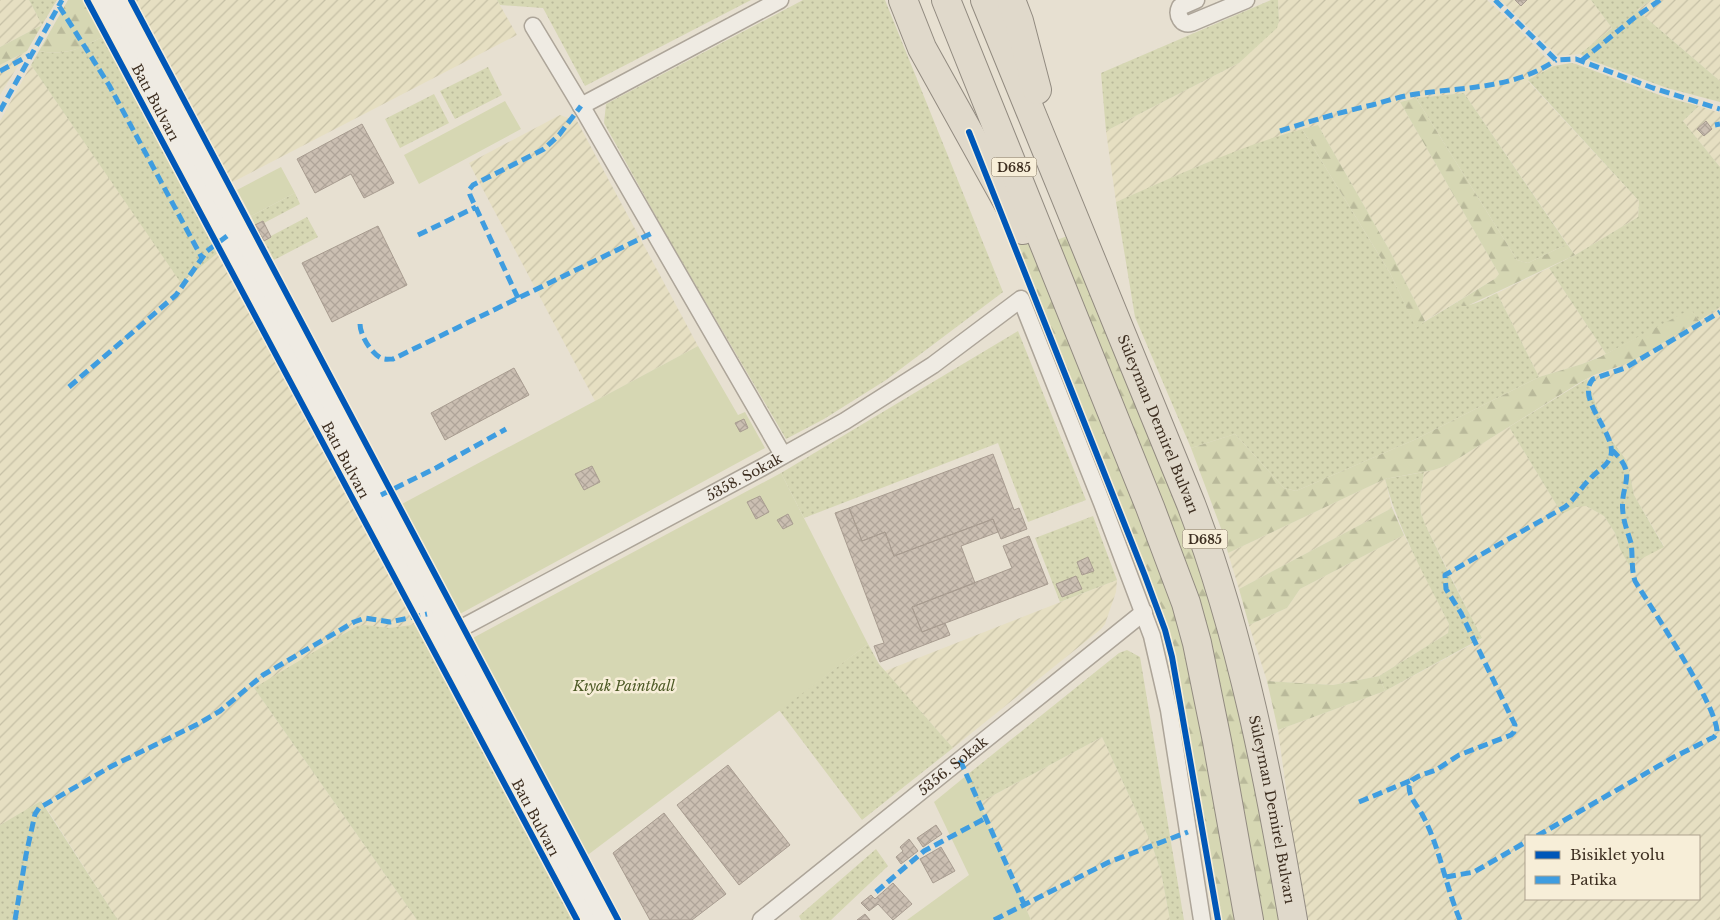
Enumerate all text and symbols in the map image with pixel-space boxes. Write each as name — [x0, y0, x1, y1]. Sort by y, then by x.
street label: Batı Bulvarı — [128, 61, 183, 144]
road number: D685 — [992, 158, 1036, 176]
street label: Süleyman Demirel Bulvarı — [1114, 332, 1203, 516]
street label: Batı Bulvarı — [318, 418, 373, 502]
street label: 5358. Sokak — [703, 449, 786, 505]
road number: D685 — [1182, 530, 1228, 548]
park label: Kıyak Paintball — [572, 677, 676, 695]
street label: Süleyman Demirel Bulvarı — [1245, 713, 1299, 905]
street label: 5356. Sokak — [914, 732, 992, 799]
street label: Batı Bulvarı — [508, 776, 564, 860]
legend — [1525, 835, 1700, 900]
text: Bisiklet yolu — [1570, 845, 1665, 864]
text: Patika — [1570, 870, 1617, 889]

